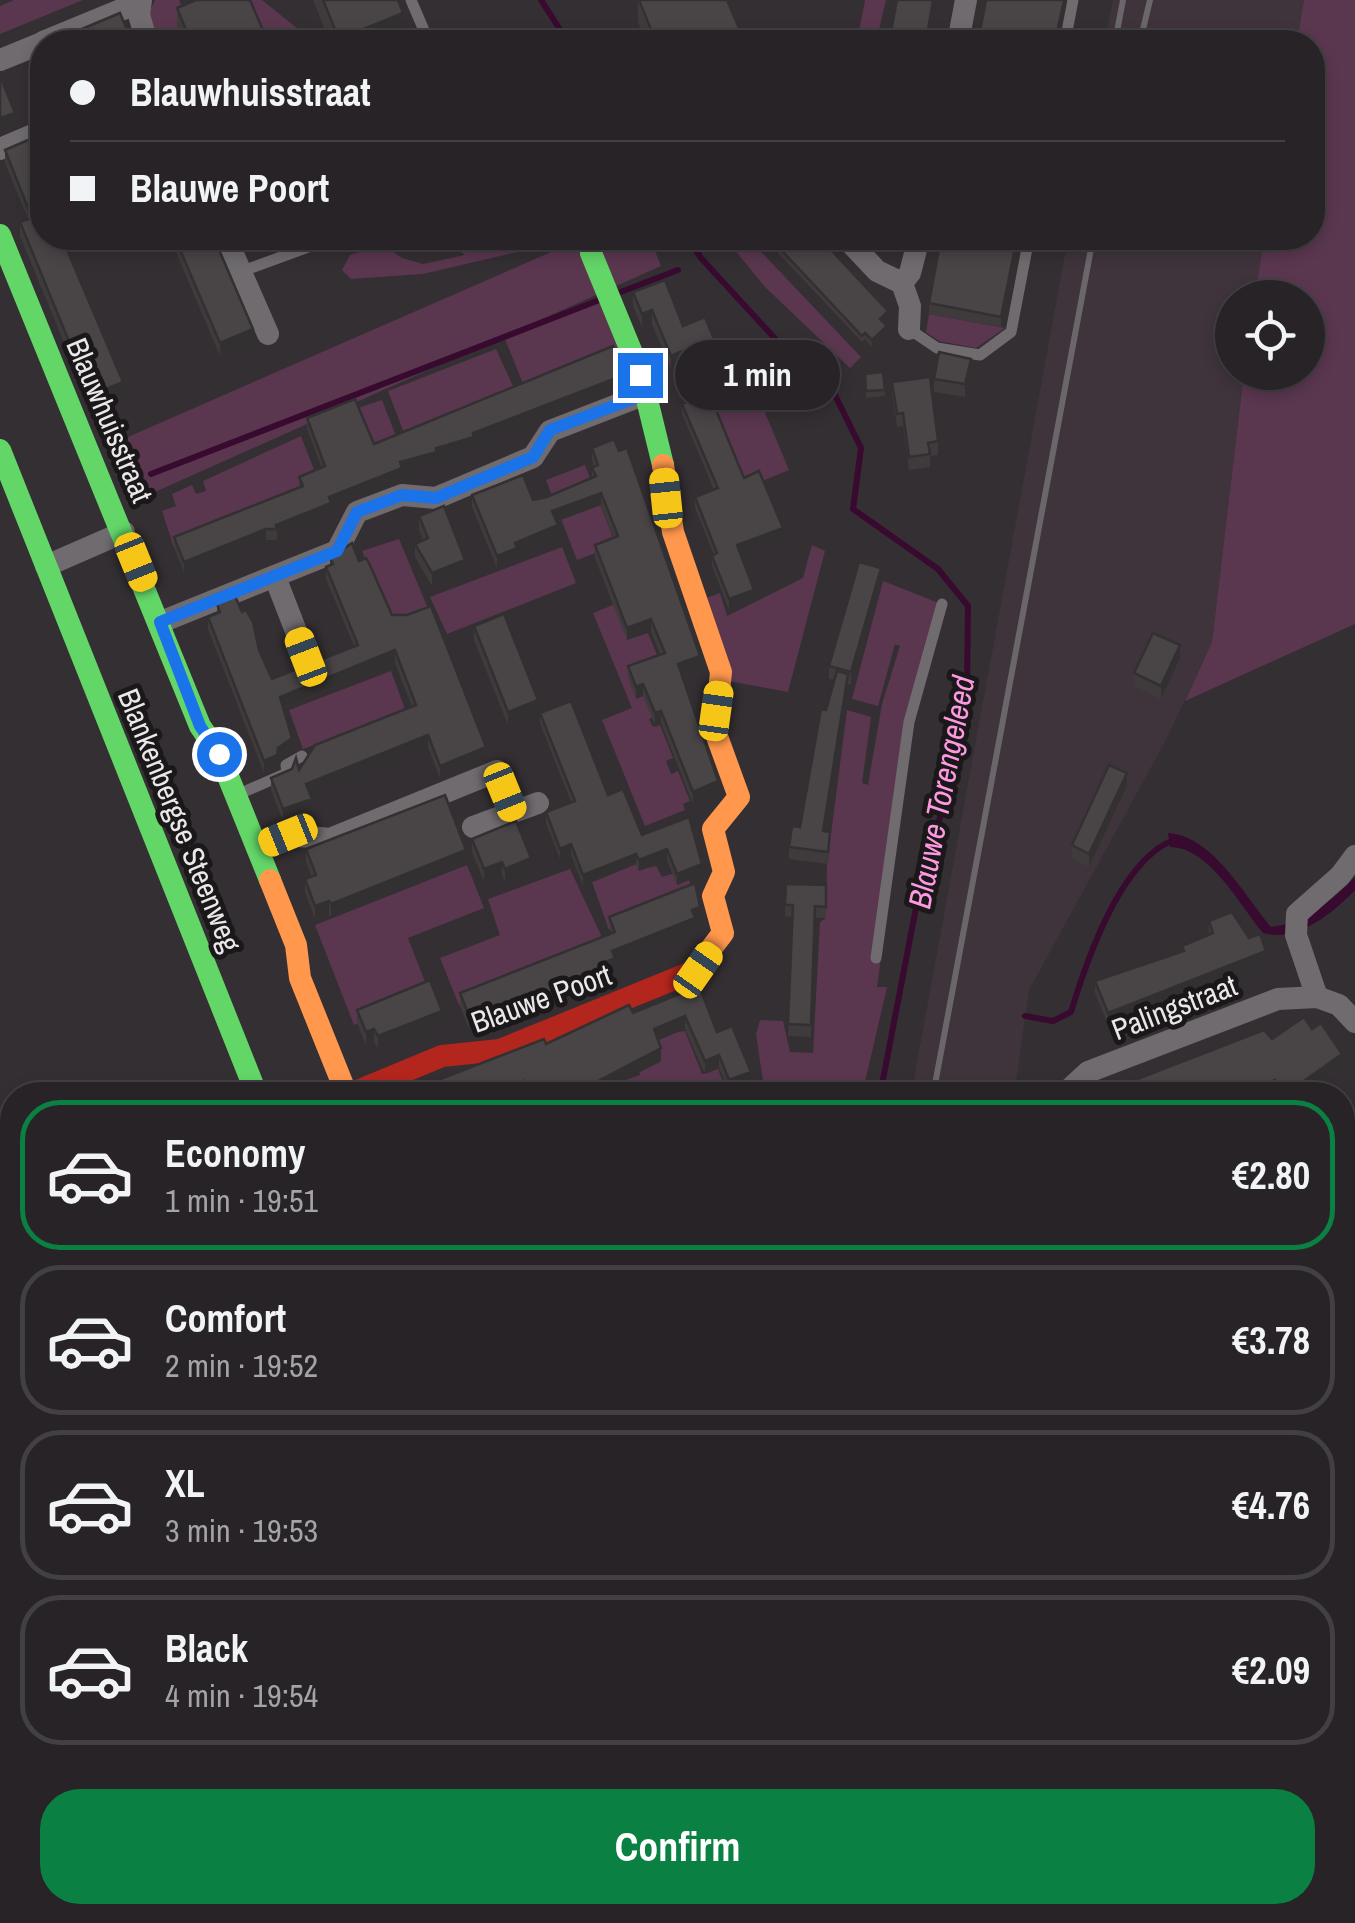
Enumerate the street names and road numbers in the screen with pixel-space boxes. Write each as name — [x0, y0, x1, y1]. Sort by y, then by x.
street label: Blauwhuisstraat — [57, 332, 163, 509]
street label: Blankenbergse Steenweg — [109, 683, 251, 958]
street label: Blauwe Poort — [465, 954, 617, 1042]
street label: Palingstraat — [1106, 965, 1243, 1049]

